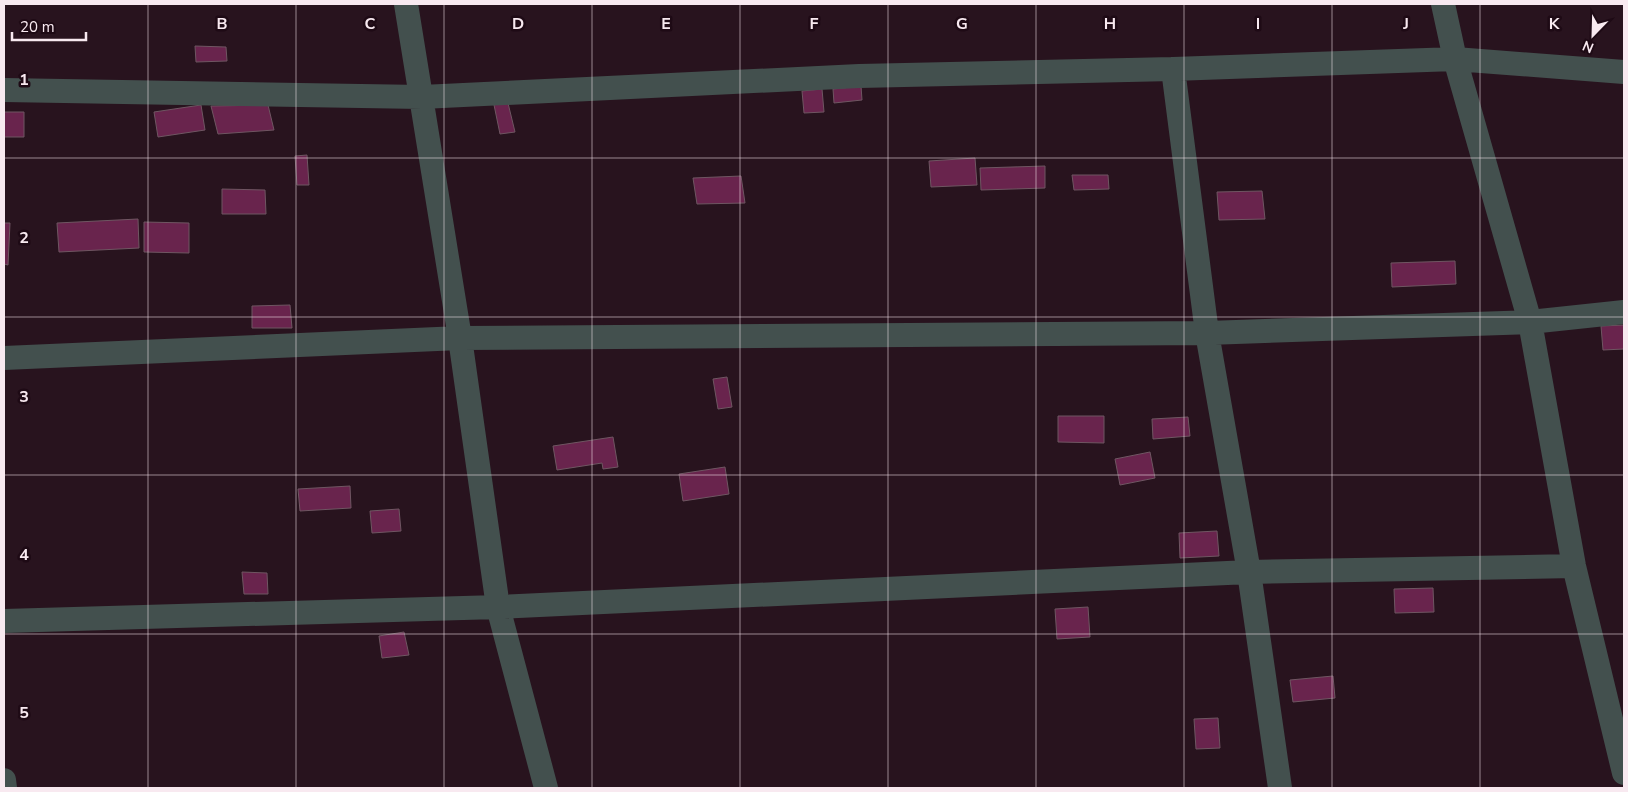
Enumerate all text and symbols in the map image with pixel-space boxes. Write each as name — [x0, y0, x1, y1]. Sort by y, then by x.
scale bar — [12, 10, 86, 42]
north arrow — [1568, 10, 1618, 60]
text: B — [216, 13, 228, 35]
text: C — [365, 13, 376, 35]
text: D — [512, 13, 524, 35]
text: E — [661, 13, 671, 35]
text: F — [810, 13, 819, 35]
text: G — [956, 13, 968, 35]
text: H — [1104, 13, 1116, 35]
text: I — [1256, 13, 1260, 35]
text: J — [1402, 13, 1409, 35]
text: K — [1549, 13, 1561, 35]
text: 20 m — [20, 17, 55, 37]
text: N — [1580, 36, 1597, 57]
text: 1 — [19, 69, 29, 91]
text: 2 — [19, 227, 29, 249]
text: 3 — [19, 386, 29, 408]
text: 4 — [19, 544, 29, 566]
text: 5 — [19, 702, 29, 724]

